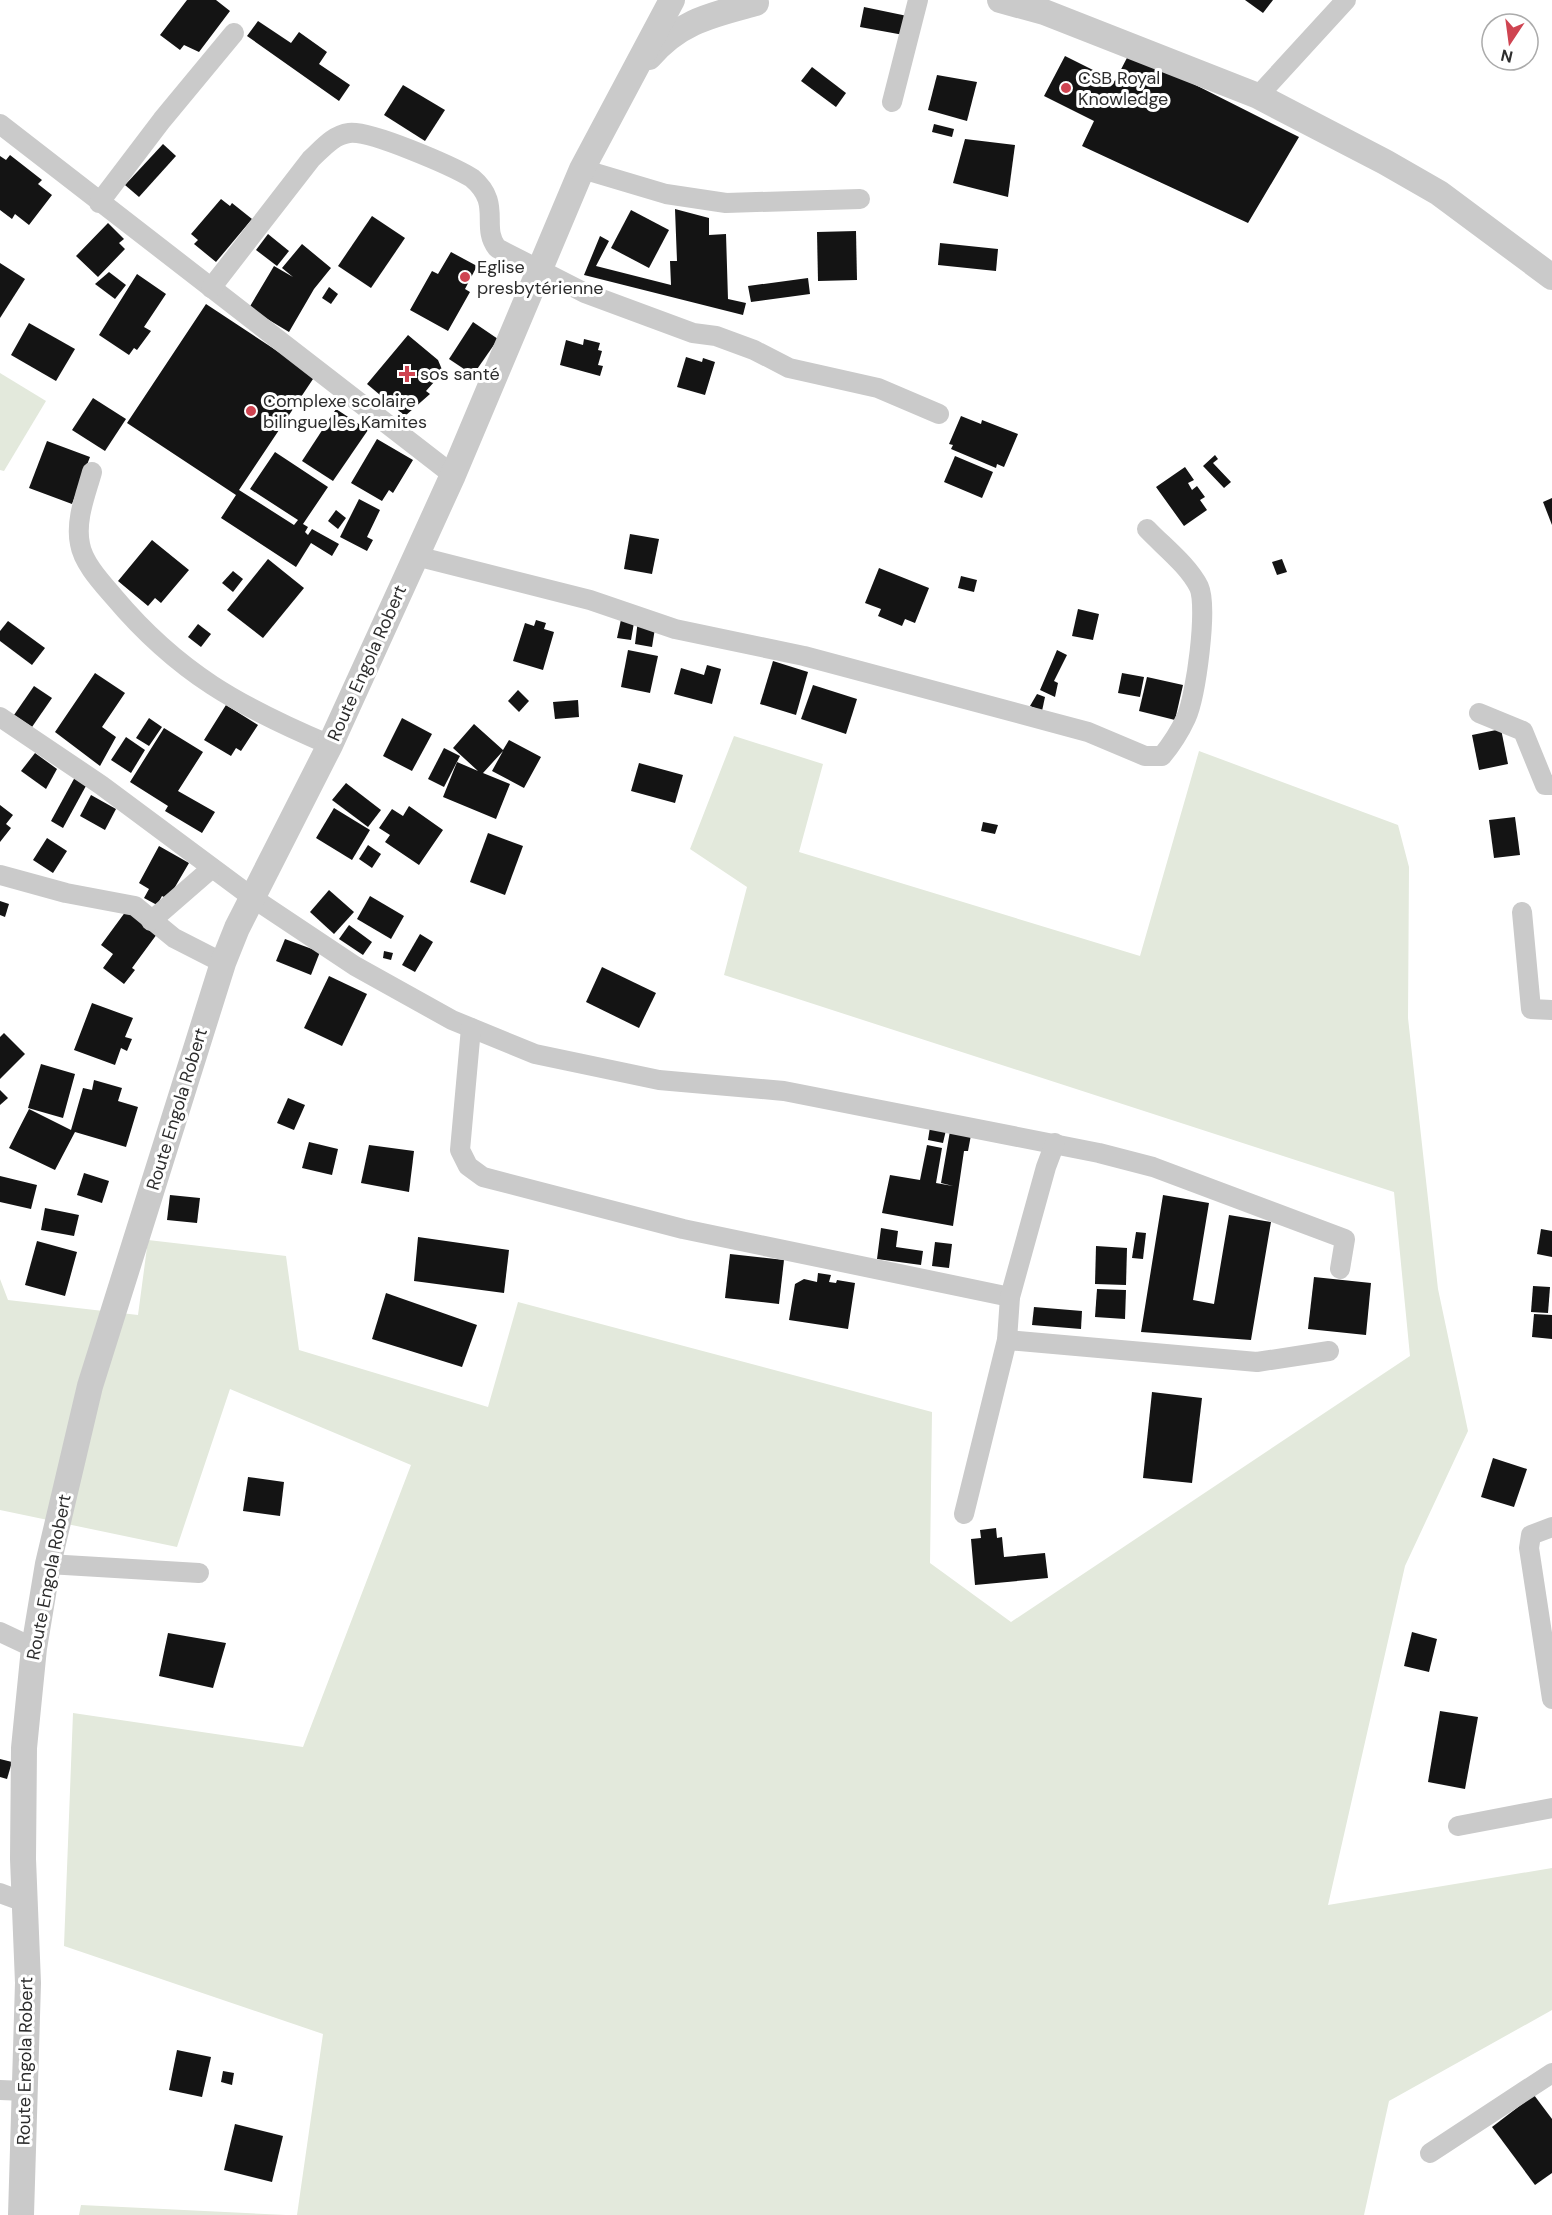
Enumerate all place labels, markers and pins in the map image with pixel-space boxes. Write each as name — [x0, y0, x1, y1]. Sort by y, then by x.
place label: CSB Royal Knowledge — [1078, 66, 1168, 111]
marker: CSB Royal Knowledge — [1059, 81, 1073, 95]
place label: Eglise presbytérienne — [477, 255, 604, 300]
marker: Eglise presbytérienne — [458, 270, 472, 284]
place label: sos santé — [420, 362, 500, 386]
marker: sos santé — [398, 365, 416, 383]
place label: Complexe scolaire bilingue les Kamites — [263, 389, 427, 434]
marker: Complexe scolaire bilingue les Kamites — [244, 404, 258, 418]

